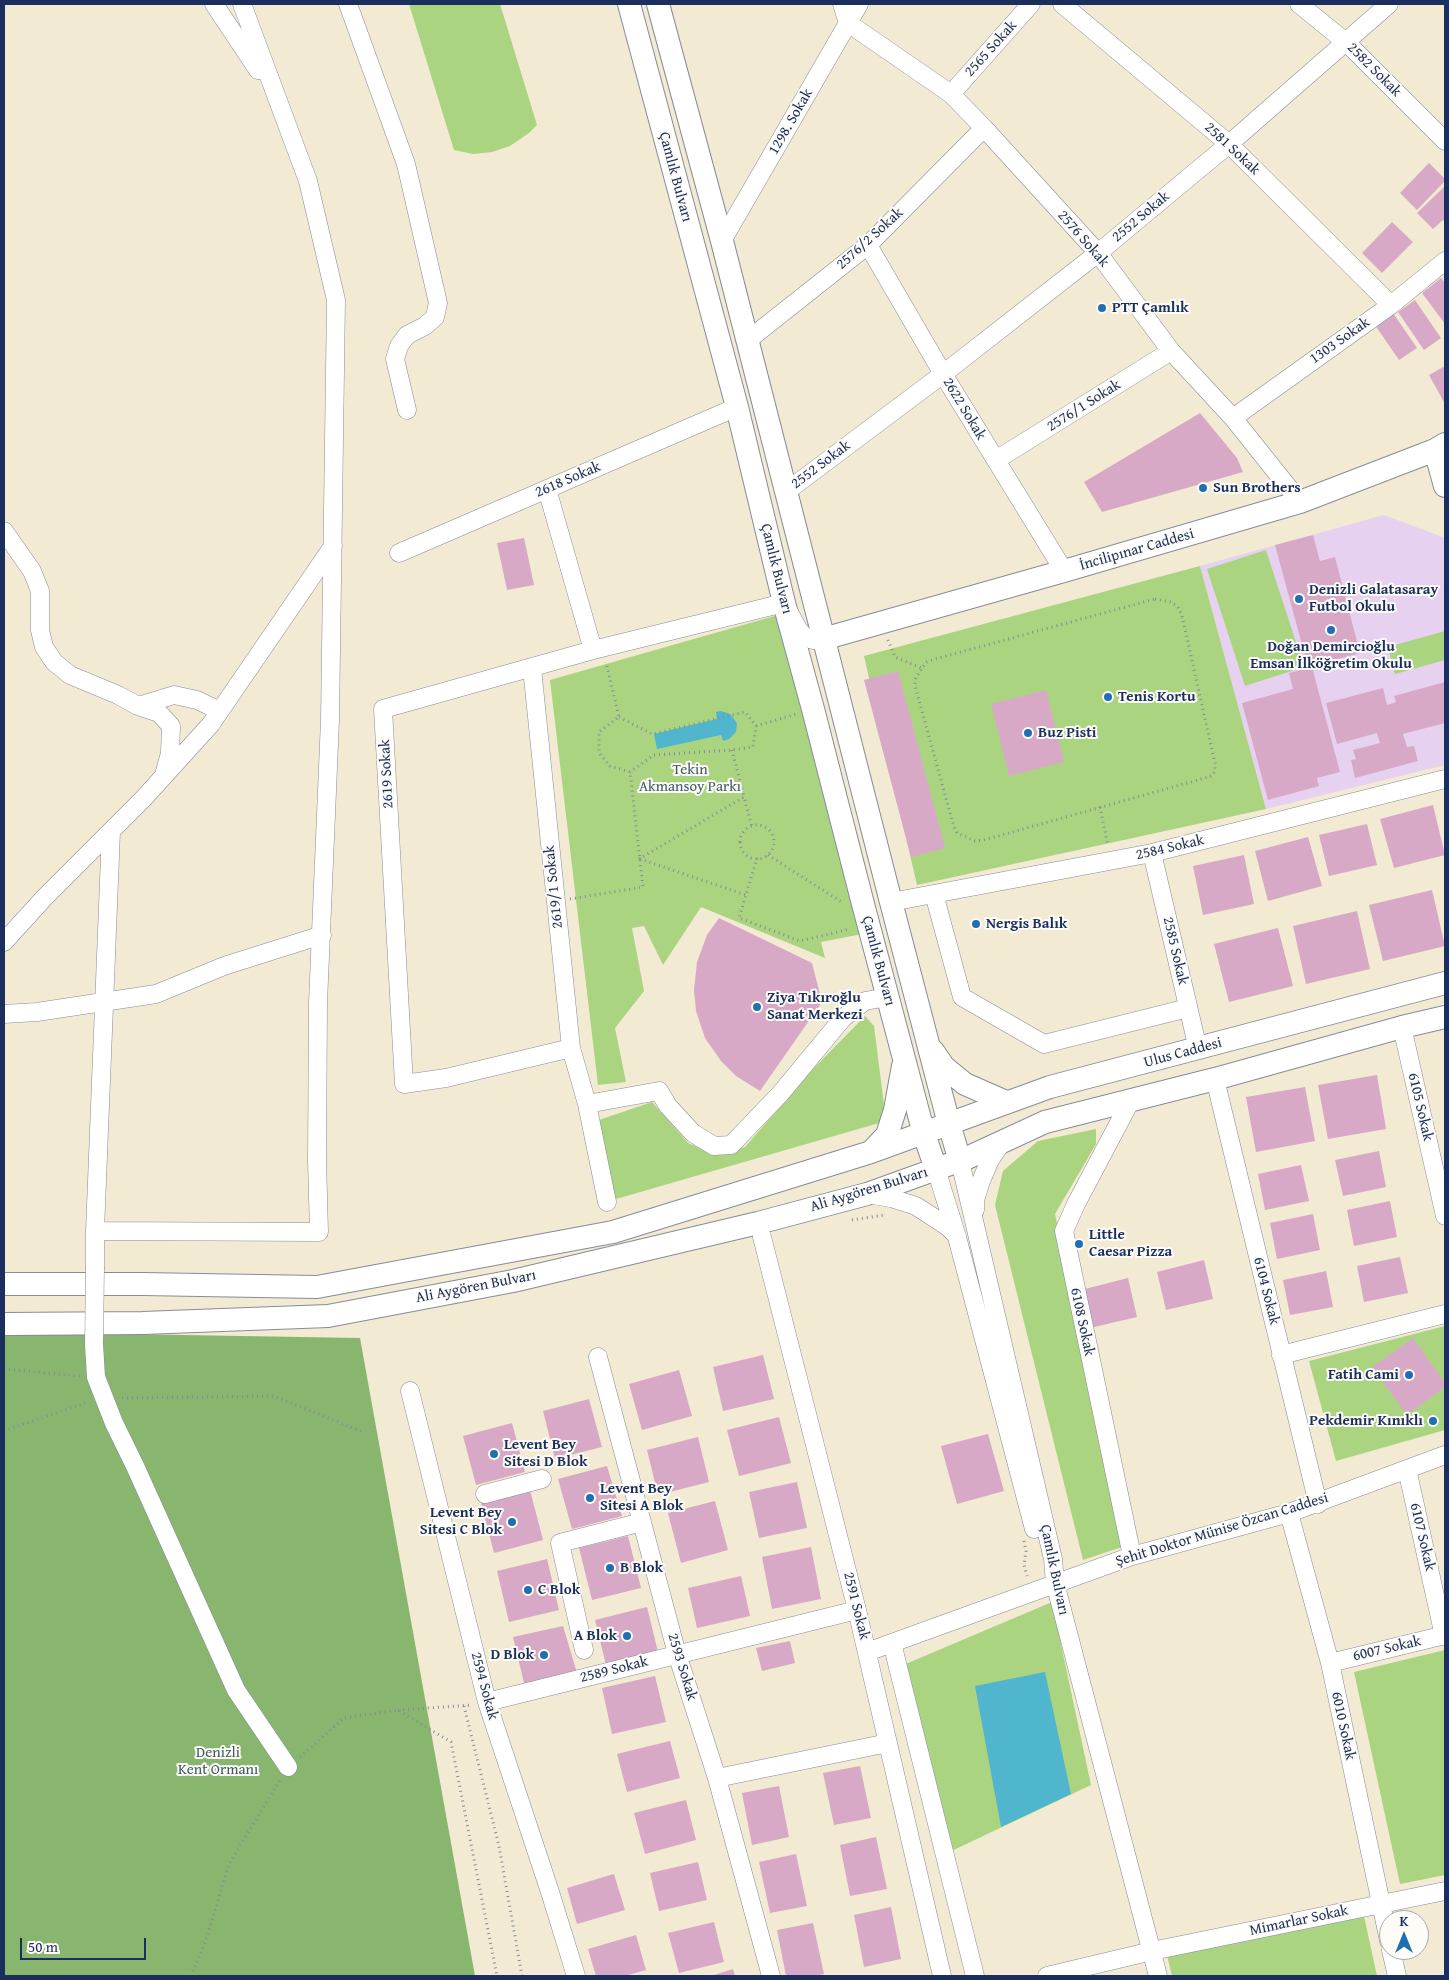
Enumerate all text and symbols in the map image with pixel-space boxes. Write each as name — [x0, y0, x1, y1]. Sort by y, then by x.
street label: 2565 Sokak — [961, 17, 1021, 81]
street label: 2582 Sokak — [1343, 39, 1405, 101]
street label: 1298. Sokak — [765, 86, 817, 158]
street label: 2581 Sokak — [1200, 119, 1264, 179]
street label: Çamlık Bulvarı — [654, 130, 696, 224]
street label: 2552 Sokak — [1109, 188, 1173, 246]
street label: 2576/2 Sokak — [833, 204, 907, 274]
street label: 2576 Sokak — [1053, 207, 1113, 271]
place label: PTT Çamlık — [1112, 299, 1189, 317]
marker: PTT Çamlık — [1096, 302, 1108, 314]
street label: 1303 Sokak — [1306, 314, 1374, 368]
street label: 2622 Sokak — [938, 375, 990, 443]
street label: 2576/1 Sokak — [1044, 376, 1124, 436]
street label: 2552 Sokak — [788, 437, 854, 493]
street label: 2618 Sokak — [532, 458, 604, 502]
place label: Sun Brothers — [1213, 479, 1301, 497]
marker: Sun Brothers — [1197, 482, 1209, 494]
street label: Çamlık Bulvarı — [756, 522, 796, 616]
street label: İncilipınar Caddesi — [1078, 525, 1196, 575]
place label: Denizli Galatasaray Futbol Okulu — [1309, 581, 1438, 616]
marker: Denizli Galatasaray Futbol Okulu — [1293, 593, 1305, 605]
marker: Doğan Demircioğlu Emsan İlköğretim Okulu — [1325, 624, 1337, 636]
place label: Doğan Demircioğlu Emsan İlköğretim Okulu — [1250, 638, 1412, 673]
place label: Tenis Kortu — [1118, 688, 1196, 706]
marker: Tenis Kortu — [1102, 691, 1114, 703]
place label: Buz Pisti — [1038, 724, 1096, 742]
marker: Buz Pisti — [1022, 727, 1034, 739]
street label: 2619 Sokak — [376, 739, 398, 809]
park label: Tekin Akmansoy Parkı — [639, 761, 741, 796]
street label: 2584 Sokak — [1134, 831, 1206, 865]
street label: 2619/1 Sokak — [541, 844, 567, 930]
street label: Çamlık Bulvarı — [857, 914, 899, 1008]
place label: Nergis Balık — [986, 915, 1067, 933]
street label: 2585 Sokak — [1158, 915, 1192, 987]
marker: Nergis Balık — [970, 918, 982, 930]
place label: Ziya Tıkıroğlu Sanat Merkezi — [767, 989, 863, 1024]
marker: Ziya Tıkıroğlu Sanat Merkezi — [751, 1001, 763, 1013]
street label: Ulus Caddesi — [1142, 1034, 1224, 1072]
street label: 6105 Sokak — [1403, 1071, 1437, 1143]
street label: Ali Aygören Bulvarı — [808, 1164, 930, 1216]
place label: Little Caesar Pizza — [1089, 1226, 1172, 1261]
marker: Little Caesar Pizza — [1073, 1238, 1085, 1250]
street label: 6104 Sokak — [1249, 1255, 1283, 1327]
street label: Ali Aygören Bulvarı — [414, 1267, 538, 1307]
street label: 6108 Sokak — [1066, 1286, 1098, 1358]
place label: Fatih Cami — [1328, 1366, 1399, 1384]
marker: Fatih Cami — [1403, 1369, 1415, 1381]
place label: Pekdemir Kınıklı — [1309, 1412, 1423, 1430]
marker: Pekdemir Kınıklı — [1427, 1415, 1439, 1427]
place label: Levent Bey Sitesi D Blok — [504, 1436, 587, 1471]
marker: Levent Bey Sitesi D Blok — [488, 1448, 500, 1460]
place label: Levent Bey Sitesi A Blok — [600, 1480, 683, 1515]
street label: Şehit Doktor Münise Özcan Caddesi — [1114, 1489, 1330, 1571]
marker: Levent Bey Sitesi A Blok — [584, 1492, 596, 1504]
street label: 6107 Sokak — [1405, 1501, 1439, 1573]
place label: Levent Bey Sitesi C Blok — [420, 1504, 502, 1539]
marker: Levent Bey Sitesi C Blok — [506, 1516, 518, 1528]
street label: Çamlık Bulvarı — [1036, 1523, 1072, 1617]
place label: B Blok — [620, 1559, 663, 1577]
marker: B Blok — [604, 1562, 616, 1574]
street label: 2591 Sokak — [839, 1570, 873, 1642]
place label: C Blok — [538, 1581, 580, 1599]
marker: C Blok — [522, 1584, 534, 1596]
place label: A Blok — [574, 1627, 617, 1645]
marker: A Blok — [621, 1630, 633, 1642]
street label: 2593 Sokak — [663, 1631, 701, 1703]
street label: 6007 Sokak — [1351, 1632, 1423, 1666]
place label: D Blok — [490, 1646, 534, 1664]
marker: D Blok — [538, 1649, 550, 1661]
street label: 2594 Sokak — [466, 1650, 502, 1722]
street label: 2589 Sokak — [578, 1653, 650, 1687]
street label: 6010 Sokak — [1327, 1690, 1359, 1762]
park label: Denizli Kent Ormanı — [178, 1744, 258, 1779]
street label: Mimarlar Sokak — [1248, 1902, 1350, 1940]
north arrow — [1379, 1910, 1429, 1960]
text: K — [1400, 1911, 1408, 1931]
scale bar — [22, 1928, 149, 1960]
text: 50 m — [28, 1936, 58, 1957]

